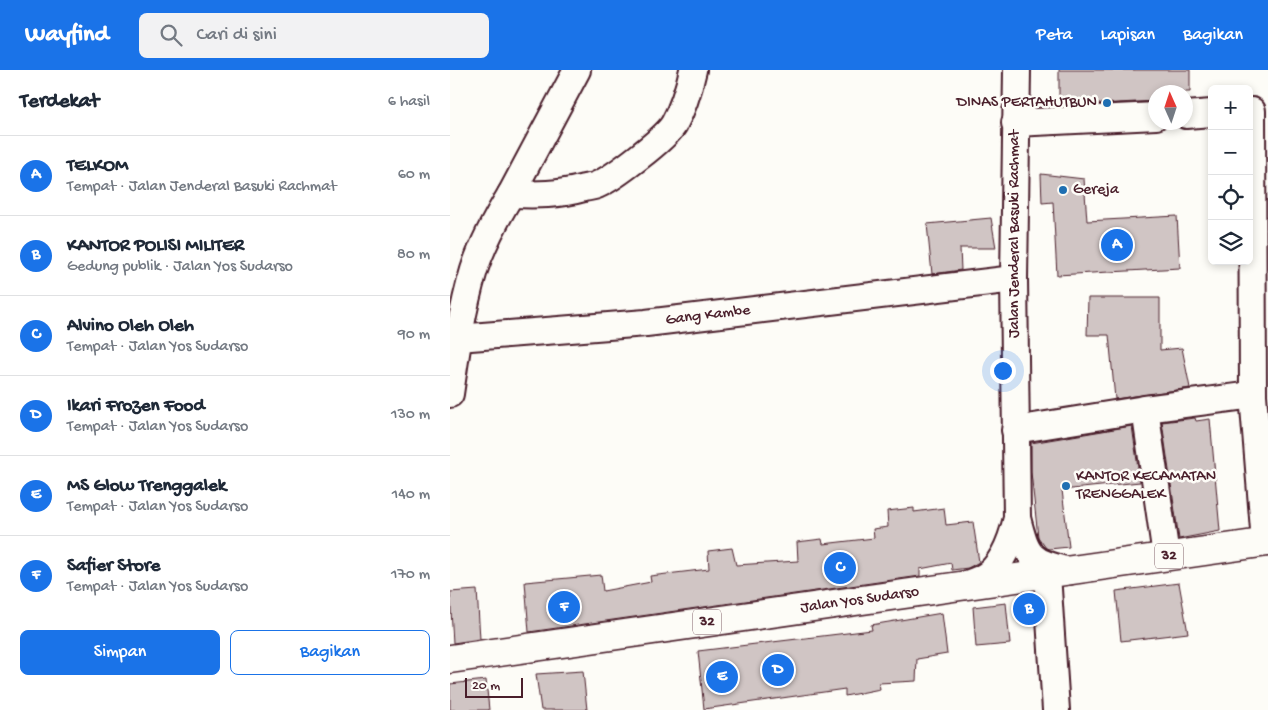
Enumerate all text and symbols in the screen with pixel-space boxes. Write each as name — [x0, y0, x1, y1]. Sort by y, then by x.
search box — [139, 13, 489, 58]
text: Wayfind — [25, 21, 109, 50]
icon: search — [157, 21, 185, 49]
text: Cari di sini — [197, 24, 277, 47]
text: Peta — [1036, 25, 1073, 46]
text: Lapisan — [1101, 25, 1155, 46]
text: Bagikan — [1183, 25, 1243, 46]
north arrow — [1148, 85, 1193, 130]
map controls — [1208, 85, 1253, 265]
button: + — [1208, 85, 1253, 130]
text: Terdekat — [20, 90, 99, 115]
text: 6 hasil — [388, 93, 430, 112]
place label: DINAS PERTAHUTBUN — [955, 94, 1097, 113]
marker: DINAS PERTAHUTBUN — [1101, 97, 1113, 109]
street label: Jalan Jenderal Basuki Rachmat — [1006, 129, 1025, 338]
button: − — [1208, 130, 1253, 175]
text: TELKOM — [67, 155, 128, 178]
text: A — [31, 166, 41, 185]
text: 60 m — [398, 166, 430, 185]
button: locate — [1208, 175, 1253, 220]
text: Tempat · Jalan Jenderal Basuki Rachmat — [67, 178, 337, 197]
place label: Gereja — [1073, 181, 1120, 200]
marker: Gereja — [1057, 184, 1069, 196]
button: layers — [1208, 220, 1253, 265]
pin: A — [1101, 226, 1133, 264]
text: KANTOR POLISI MILITER — [67, 235, 244, 258]
text: B — [32, 246, 40, 265]
text: 80 m — [397, 246, 430, 265]
text: Gedung publik · Jalan Yos Sudarso — [67, 258, 293, 277]
street label: Gang Kambe — [664, 301, 752, 330]
text: Alvino Oleh Oleh — [67, 315, 194, 338]
text: C — [32, 326, 40, 345]
text: 90 m — [398, 326, 430, 345]
text: Tempat · Jalan Yos Sudarso — [67, 338, 248, 357]
your location — [990, 358, 1016, 384]
text: Ikari Frozen Food — [67, 395, 205, 418]
text: D — [31, 406, 41, 425]
text: 130 m — [391, 406, 430, 425]
text: Tempat · Jalan Yos Sudarso — [67, 418, 248, 437]
place label: KANTOR KECAMATAN TRENGGALEK — [1075, 468, 1216, 505]
text: MS Glow Trenggalek — [67, 475, 226, 498]
marker: KANTOR KECAMATAN TRENGGALEK — [1060, 480, 1072, 492]
text: E — [31, 486, 41, 505]
text: 140 m — [392, 486, 430, 505]
text: Tempat · Jalan Yos Sudarso — [67, 498, 248, 517]
road number: 32 — [1155, 544, 1183, 568]
pin: C — [824, 549, 856, 587]
text: Safier Store — [67, 555, 160, 578]
text: F — [32, 566, 40, 585]
text: 170 m — [391, 566, 430, 585]
text: Tempat · Jalan Yos Sudarso — [67, 578, 248, 597]
street label: Jalan Yos Sudarso — [799, 583, 920, 618]
pin: F — [548, 588, 580, 626]
pin: B — [1013, 590, 1045, 628]
road number: 32 — [693, 610, 721, 634]
button: Simpan — [20, 630, 220, 675]
button: Bagikan — [230, 630, 430, 675]
pin: D — [762, 651, 794, 689]
pin: E — [706, 658, 738, 696]
scale bar — [465, 675, 522, 698]
text: 20 m — [472, 678, 500, 695]

